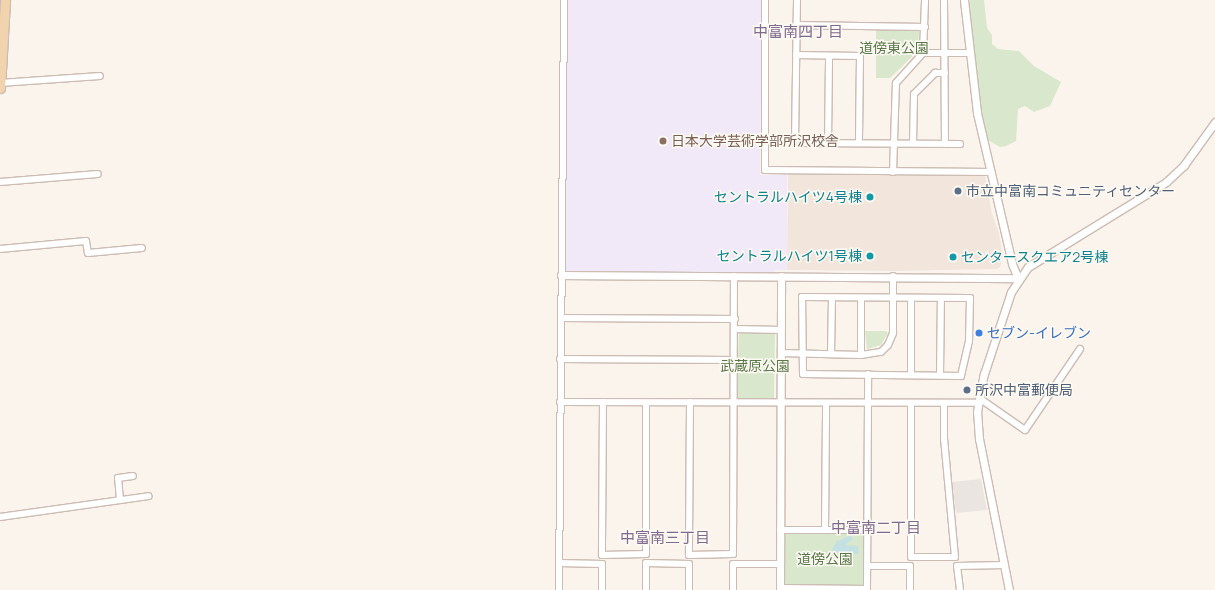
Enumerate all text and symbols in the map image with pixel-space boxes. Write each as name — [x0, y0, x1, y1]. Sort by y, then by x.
district label: 中富南四丁目 — [753, 23, 843, 41]
park label: 道傍東公園 — [859, 40, 929, 56]
place label: 日本大学芸術学部所沢校舎 — [671, 133, 839, 149]
marker: 日本大学芸術学部所沢校舎 — [658, 136, 668, 146]
place label: 市立中富南コミュニティセンター — [966, 183, 1176, 199]
marker: 市立中富南コミュニティセンター — [953, 186, 963, 196]
place label: セントラルハイツ4号棟 — [714, 189, 862, 205]
marker: セントラルハイツ4号棟 — [865, 192, 875, 202]
place label: セントラルハイツ1号棟 — [717, 248, 862, 264]
place label: センタースクエア2号棟 — [961, 249, 1109, 265]
marker: セントラルハイツ1号棟 — [865, 251, 875, 261]
marker: センタースクエア2号棟 — [948, 252, 958, 262]
place label: セブン-イレブン — [987, 325, 1091, 341]
marker: セブン-イレブン — [974, 328, 984, 338]
park label: 武蔵原公園 — [720, 358, 790, 374]
place label: 所沢中富郵便局 — [975, 382, 1073, 398]
marker: 所沢中富郵便局 — [962, 385, 972, 395]
district label: 中富南二丁目 — [831, 519, 921, 537]
district label: 中富南三丁目 — [620, 529, 710, 547]
park label: 道傍公園 — [797, 551, 853, 567]

